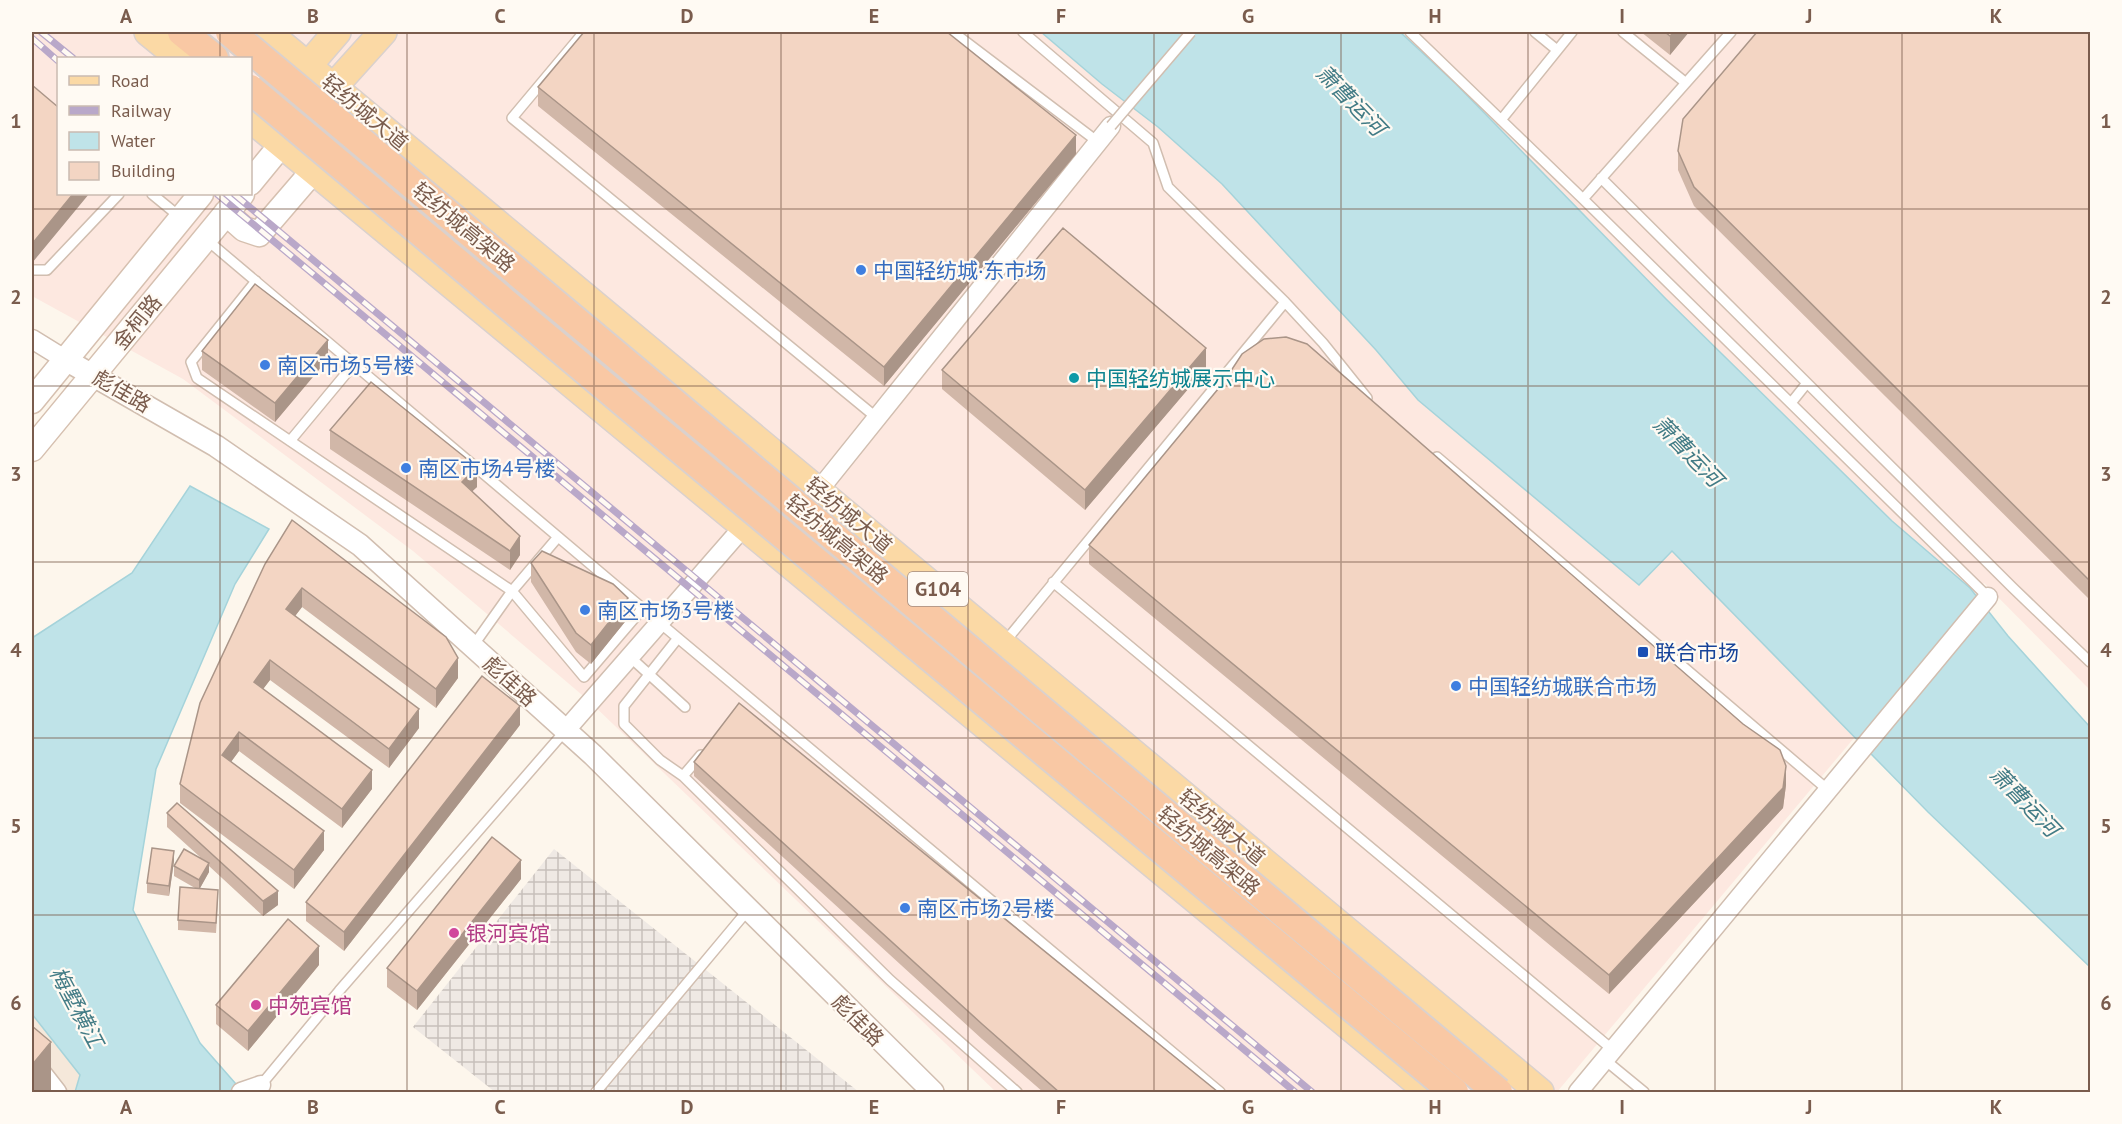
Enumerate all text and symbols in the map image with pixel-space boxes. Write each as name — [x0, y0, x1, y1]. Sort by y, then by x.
text: A — [120, 3, 133, 29]
text: B — [307, 3, 319, 29]
text: C — [494, 3, 506, 29]
text: D — [681, 3, 694, 29]
text: E — [869, 3, 879, 29]
text: F — [1056, 3, 1066, 29]
text: G — [1242, 3, 1254, 29]
text: H — [1428, 3, 1442, 29]
text: I — [1619, 3, 1625, 29]
text: J — [1805, 3, 1812, 29]
text: K — [1990, 3, 2003, 29]
legend — [57, 57, 252, 195]
water label: 萧曹运河 — [1310, 59, 1394, 144]
street label: 轻纺城大道 — [316, 68, 414, 156]
text: Road — [111, 69, 149, 92]
text: Railway — [111, 99, 172, 122]
text: 1 — [10, 108, 22, 134]
text: 1 — [2100, 108, 2112, 134]
text: Water — [111, 129, 155, 152]
text: Building — [111, 159, 175, 182]
street label: 轻纺城高架路 — [407, 176, 521, 278]
place label: 中国轻纺城·东市场 — [873, 257, 1047, 284]
marker: 中国轻纺城·东市场 — [854, 263, 868, 277]
text: 2 — [10, 284, 22, 310]
text: 2 — [2100, 284, 2112, 310]
street label: 金柯路 — [107, 289, 167, 355]
place label: 南区市场5号楼 — [277, 352, 414, 379]
marker: 南区市场5号楼 — [258, 358, 272, 372]
street label: 彪佳路 — [88, 364, 156, 418]
place label: 中国轻纺城展示中心 — [1086, 365, 1275, 392]
marker: 中国轻纺城展示中心 — [1067, 371, 1081, 385]
water label: 萧曹运河 — [1647, 410, 1731, 495]
place label: 南区市场4号楼 — [418, 455, 555, 482]
text: 3 — [10, 461, 22, 487]
marker: 南区市场4号楼 — [399, 461, 413, 475]
text: 3 — [2100, 461, 2112, 487]
street label: 轻纺城大道 — [800, 471, 898, 559]
street label: 轻纺城高架路 — [780, 488, 894, 590]
road number: G104 — [908, 572, 968, 606]
place label: 南区市场3号楼 — [597, 597, 734, 624]
marker: 南区市场3号楼 — [578, 603, 592, 617]
text: 4 — [10, 637, 22, 663]
text: 4 — [2100, 637, 2112, 663]
place label: 联合市场 — [1655, 639, 1739, 666]
marker: 联合市场 — [1636, 645, 1650, 659]
street label: 彪佳路 — [478, 650, 542, 712]
place label: 中国轻纺城联合市场 — [1468, 673, 1657, 700]
marker: 中国轻纺城联合市场 — [1449, 679, 1463, 693]
water label: 萧曹运河 — [1984, 760, 2068, 845]
street label: 轻纺城大道 — [1173, 783, 1271, 871]
street label: 轻纺城高架路 — [1152, 800, 1266, 902]
text: 5 — [10, 813, 22, 839]
text: 5 — [2100, 813, 2112, 839]
place label: 南区市场2号楼 — [917, 895, 1054, 922]
marker: 南区市场2号楼 — [898, 901, 912, 915]
place label: 银河宾馆 — [466, 920, 550, 947]
marker: 银河宾馆 — [447, 926, 461, 940]
water label: 梅墅横江 — [44, 962, 111, 1054]
street label: 彪佳路 — [826, 988, 890, 1052]
text: 6 — [10, 990, 22, 1016]
text: 6 — [2100, 990, 2112, 1016]
place label: 中苑宾馆 — [268, 992, 352, 1019]
marker: 中苑宾馆 — [249, 998, 263, 1012]
text: A — [120, 1094, 133, 1120]
text: B — [307, 1094, 319, 1120]
text: C — [494, 1094, 506, 1120]
text: D — [681, 1094, 694, 1120]
text: E — [869, 1094, 879, 1120]
text: F — [1056, 1094, 1066, 1120]
text: G — [1242, 1094, 1254, 1120]
text: H — [1428, 1094, 1442, 1120]
text: I — [1619, 1094, 1625, 1120]
text: J — [1805, 1094, 1812, 1120]
text: K — [1990, 1094, 2003, 1120]

